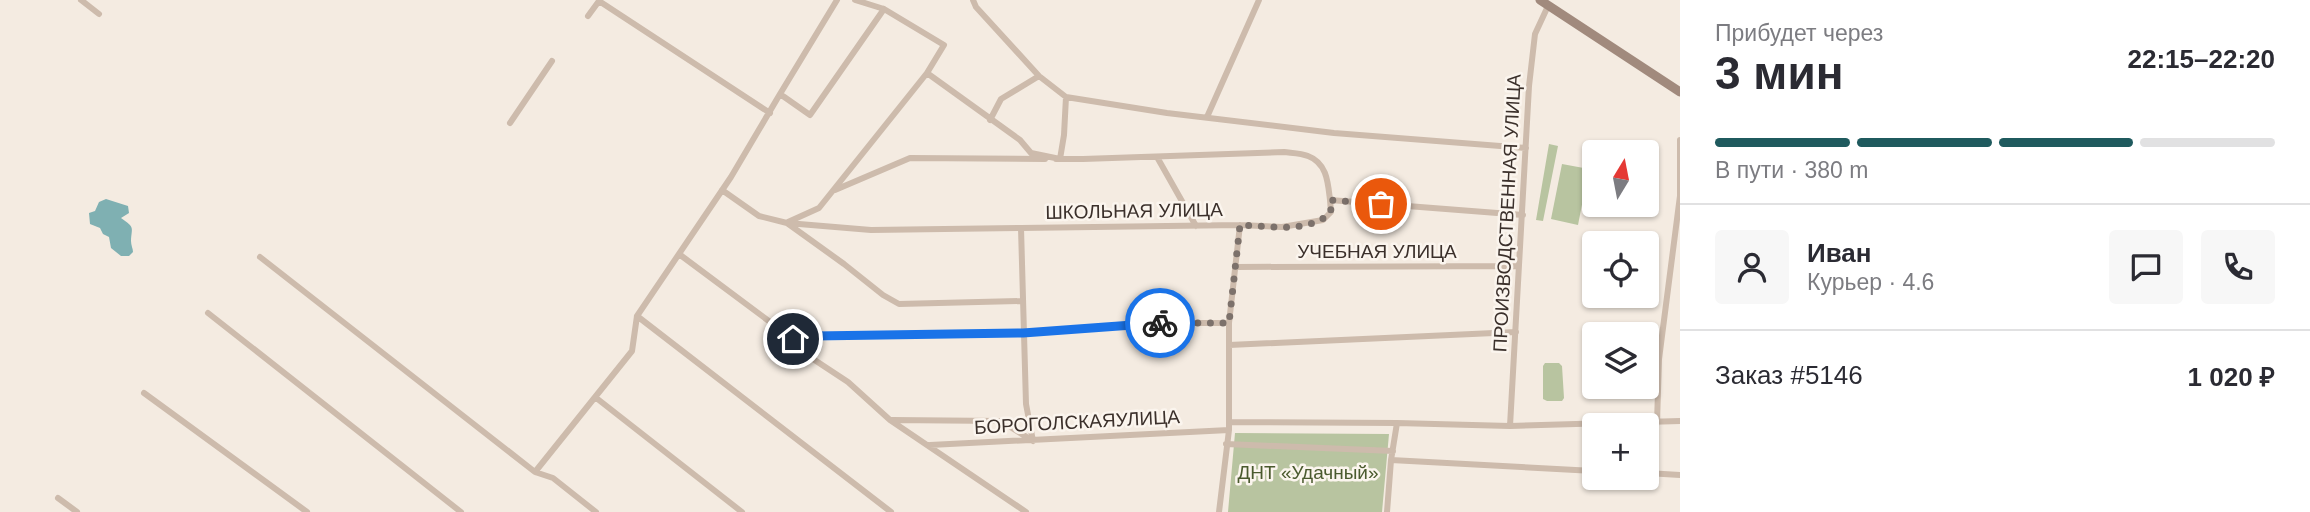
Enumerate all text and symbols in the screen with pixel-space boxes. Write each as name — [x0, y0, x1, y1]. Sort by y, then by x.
text: Прибудет через — [1715, 20, 1883, 46]
text: 22:15–22:20 — [2128, 44, 2275, 74]
text: 3 мин — [1715, 47, 1843, 99]
street label: ПРОИЗВОДСТВЕННАЯ УЛИЦА — [1489, 73, 1525, 353]
north arrow — [1582, 140, 1659, 217]
map controls — [1582, 140, 1659, 490]
text: В пути · 380 m — [1715, 157, 1868, 183]
pin — [1351, 174, 1411, 234]
icon: bag — [1362, 185, 1400, 223]
street label: ШКОЛЬНАЯ УЛИЦА — [1045, 199, 1223, 223]
button: person — [1715, 230, 1789, 304]
button: chat — [2109, 230, 2183, 304]
button: phone — [2201, 230, 2275, 304]
button: locate — [1582, 231, 1659, 308]
text: Иван — [1807, 238, 1872, 268]
street label: УЧЕБНАЯ УЛИЦА — [1297, 241, 1457, 262]
text: Курьер · 4.6 — [1807, 269, 1934, 295]
courier — [1125, 288, 1195, 358]
icon: bike — [1141, 304, 1179, 342]
pin — [763, 309, 823, 369]
icon: home — [774, 320, 812, 358]
button: layers — [1582, 322, 1659, 399]
text: Заказ #5146 — [1715, 360, 1863, 390]
text: 1 020 ₽ — [2188, 362, 2275, 392]
street label: БОРОГОЛСКАЯУЛИЦА — [974, 406, 1181, 438]
button: + — [1582, 413, 1659, 490]
park label: ДНТ «Удачный» — [1237, 462, 1379, 483]

